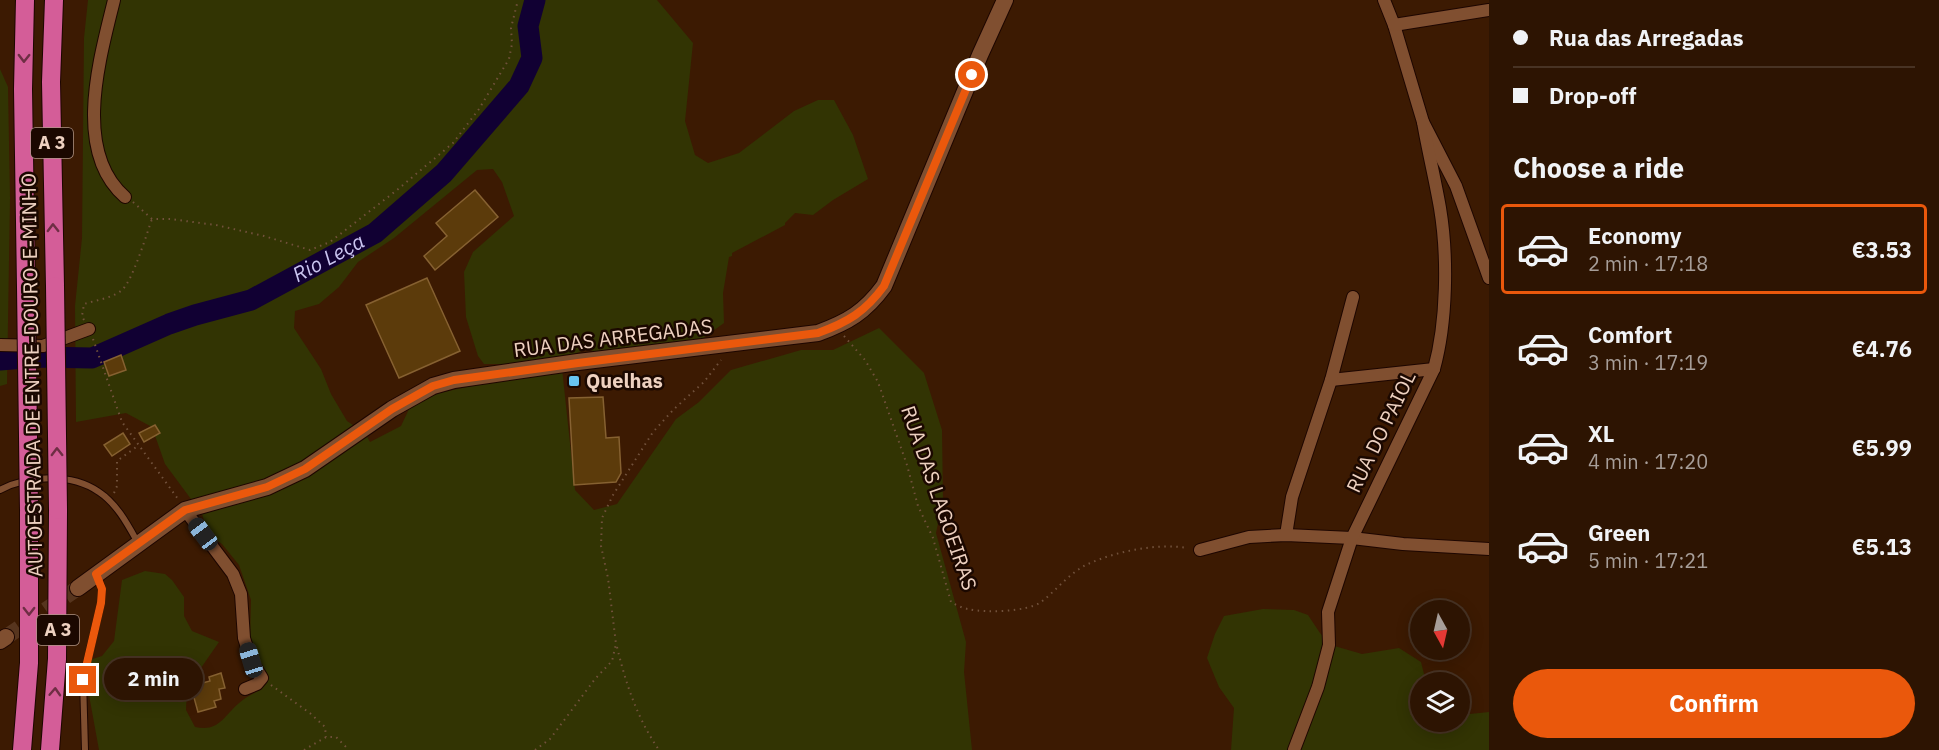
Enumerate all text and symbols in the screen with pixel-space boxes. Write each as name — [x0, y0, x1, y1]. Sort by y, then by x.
text: Rua das Arregadas — [1549, 23, 1744, 52]
one-way arrow — [17, 54, 30, 63]
route start — [958, 61, 985, 88]
text: Drop-off — [1549, 81, 1636, 110]
road number: A 3 — [31, 128, 73, 158]
text: Choose a ride — [1513, 150, 1684, 185]
street label: AUTOESTRADA DE ENTRE-DOURO-E-MINHO — [14, 173, 49, 577]
text: Economy — [1588, 221, 1682, 250]
icon: car — [1516, 222, 1570, 276]
one-way arrow — [47, 223, 60, 232]
water label: Rio Leça — [287, 226, 369, 288]
text: €3.53 — [1852, 235, 1912, 264]
text: 2 min · 17:18 — [1588, 250, 1708, 277]
street label: RUA DAS ARREGADAS — [512, 312, 714, 363]
text: Comfort — [1588, 320, 1672, 349]
icon: car — [1516, 321, 1570, 375]
text: €4.76 — [1852, 334, 1912, 363]
text: 3 min · 17:19 — [1588, 349, 1708, 376]
place label: Quelhas — [586, 367, 663, 394]
street label: RUA DO PAIOL — [1340, 367, 1422, 497]
marker: Quelhas — [567, 374, 581, 388]
street label: RUA DAS LAGOEIRAS — [895, 402, 984, 594]
text: XL — [1588, 419, 1614, 448]
icon: car — [1516, 420, 1570, 474]
text: €5.99 — [1852, 433, 1912, 462]
one-way arrow — [51, 447, 63, 456]
text: 4 min · 17:20 — [1588, 448, 1708, 475]
car — [185, 514, 221, 554]
text: Green — [1588, 518, 1650, 547]
icon: car — [1516, 519, 1570, 573]
text: €5.13 — [1852, 532, 1912, 561]
text: 5 min · 17:21 — [1588, 547, 1708, 574]
north arrow — [1410, 600, 1470, 660]
map controls — [1410, 600, 1470, 732]
one-way arrow — [23, 606, 35, 615]
road number: A 3 — [37, 615, 79, 645]
car — [237, 640, 265, 680]
callout: 2 min — [104, 659, 203, 701]
text: 2 min — [127, 665, 180, 692]
route end — [69, 666, 96, 693]
button: Confirm — [1513, 669, 1915, 738]
button: layers — [1410, 672, 1470, 732]
one-way arrow — [49, 687, 62, 696]

